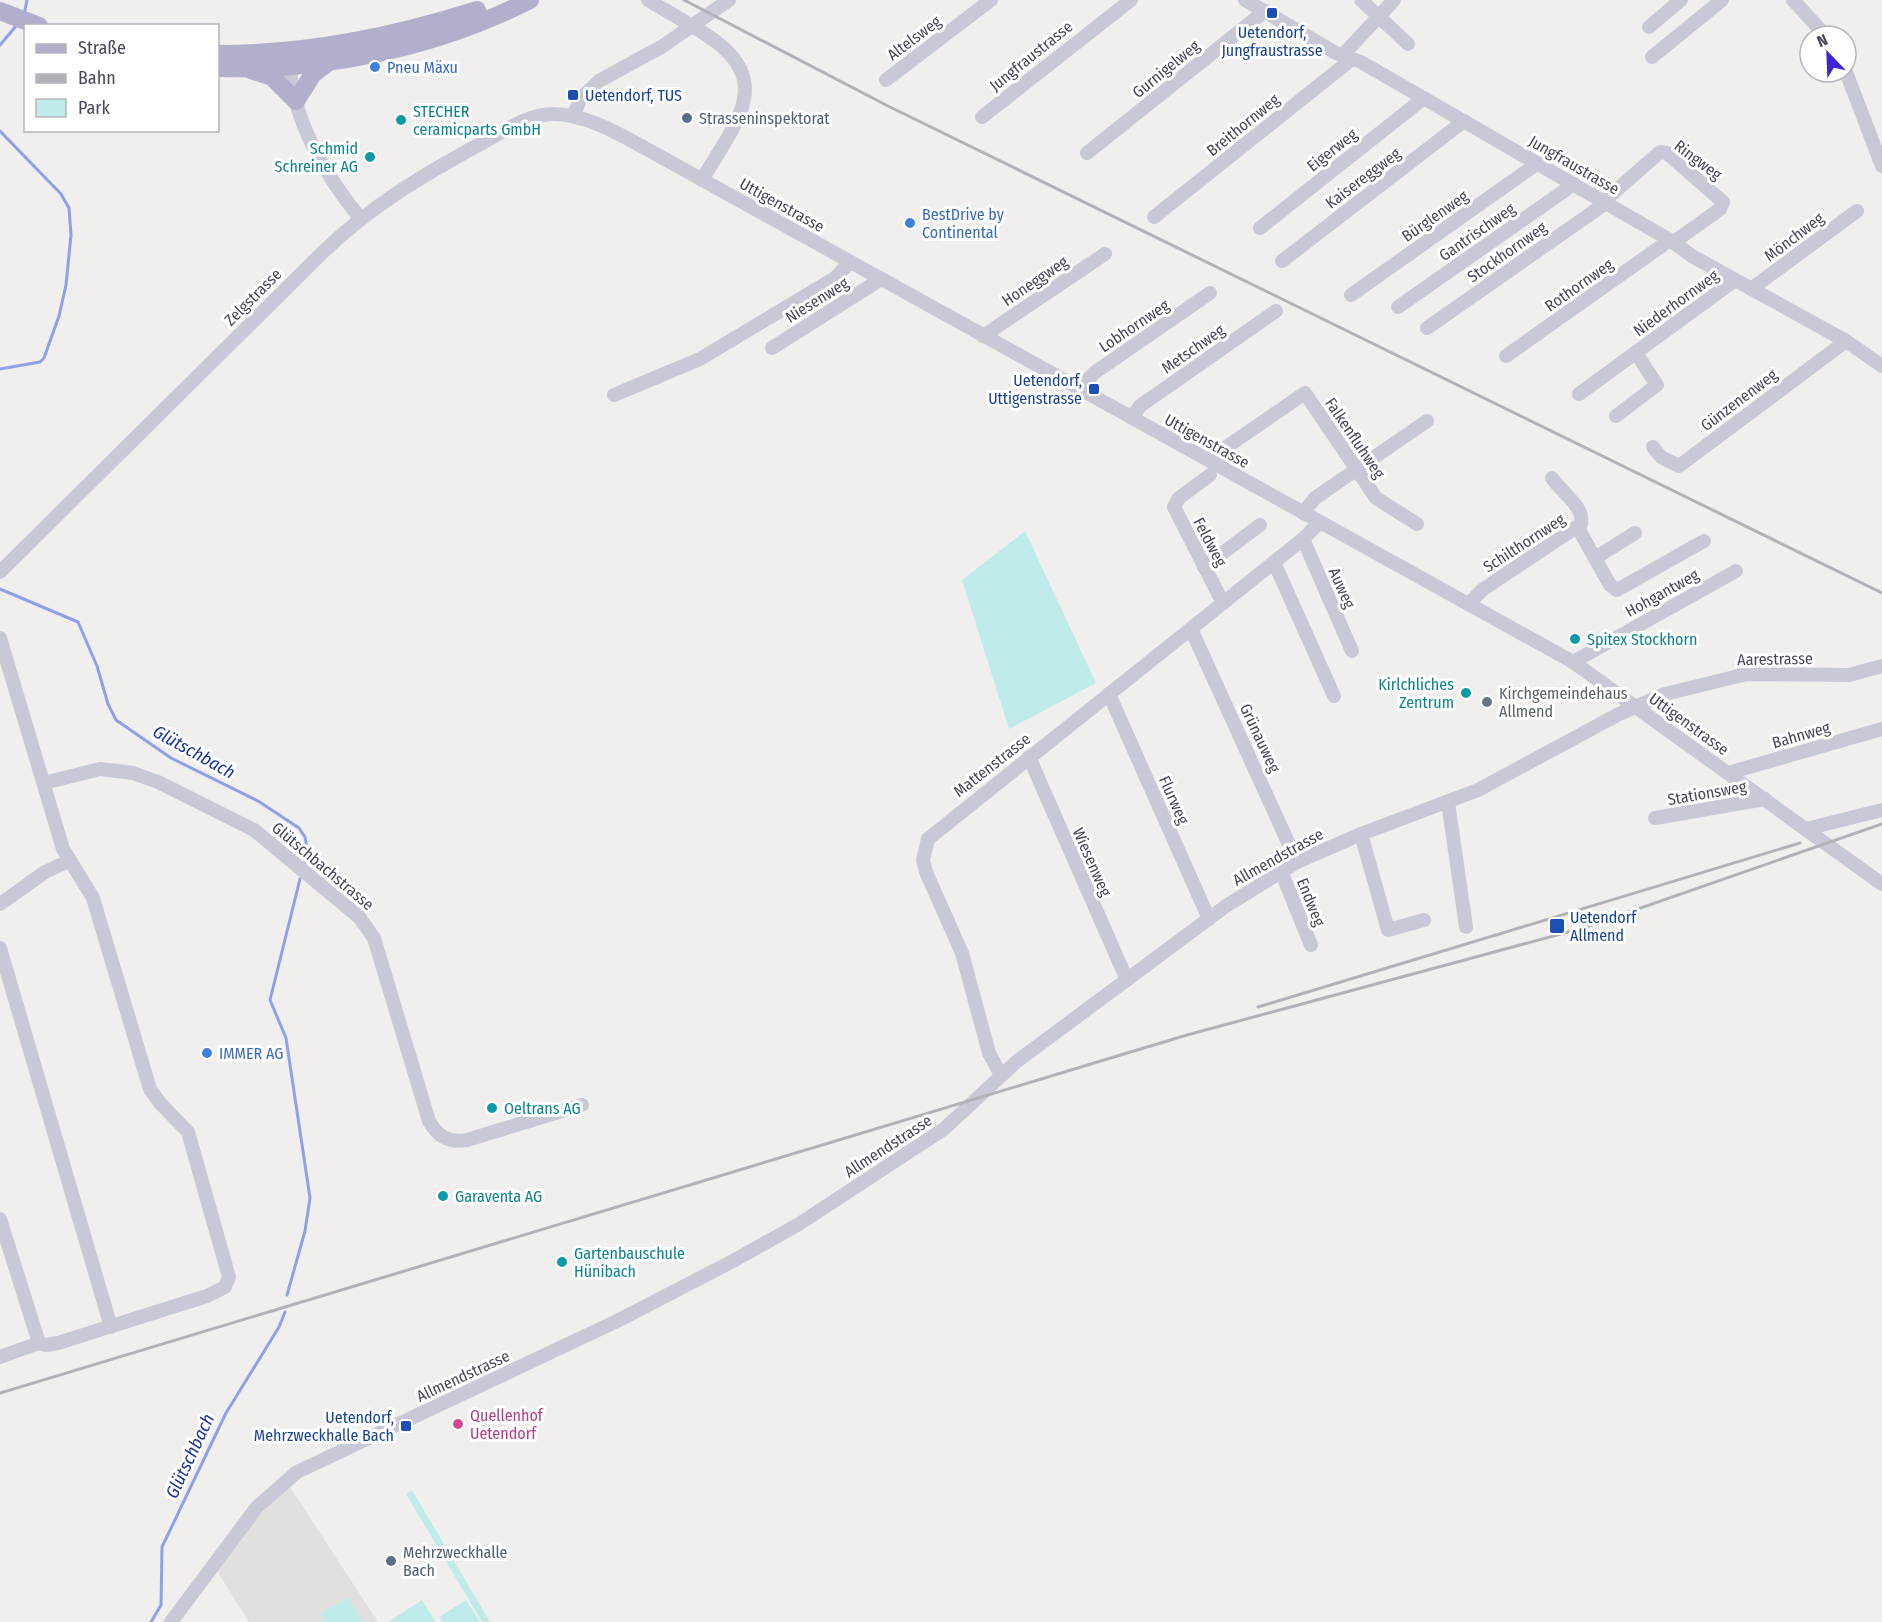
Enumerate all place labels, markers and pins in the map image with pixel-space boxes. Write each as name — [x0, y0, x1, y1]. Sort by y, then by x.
marker: Uetendorf, Jungfraustrasse — [1265, 6, 1279, 20]
place label: Uetendorf, Jungfraustrasse — [1221, 23, 1323, 60]
place label: Pneu Mäxu — [387, 58, 458, 77]
marker: Pneu Mäxu — [368, 60, 382, 74]
place label: Uetendorf, TUS — [585, 86, 682, 105]
marker: Uetendorf, TUS — [566, 88, 580, 102]
place label: STECHER ceramicparts GmbH — [413, 102, 541, 139]
place label: Strasseninspektorat — [699, 109, 830, 128]
marker: Strasseninspektorat — [680, 111, 694, 125]
marker: STECHER ceramicparts GmbH — [394, 113, 408, 127]
place label: Schmid Schreiner AG — [275, 139, 358, 176]
marker: Schmid Schreiner AG — [363, 150, 377, 164]
place label: BestDrive by Continental — [922, 205, 1005, 242]
marker: BestDrive by Continental — [903, 216, 917, 230]
place label: Uetendorf, Uttigenstrasse — [988, 371, 1082, 408]
marker: Uetendorf, Uttigenstrasse — [1087, 382, 1101, 396]
place label: Spitex Stockhorn — [1587, 630, 1698, 649]
marker: Spitex Stockhorn — [1568, 632, 1582, 646]
place label: Kirlchliches Zentrum — [1378, 675, 1454, 712]
place label: Kirchgemeindehaus Allmend — [1499, 684, 1628, 721]
marker: Kirlchliches Zentrum — [1459, 686, 1473, 700]
marker: Kirchgemeindehaus Allmend — [1480, 695, 1494, 709]
place label: Uetendorf Allmend — [1570, 908, 1637, 945]
marker: Uetendorf Allmend — [1548, 917, 1566, 935]
place label: IMMER AG — [219, 1044, 283, 1063]
marker: IMMER AG — [200, 1046, 214, 1060]
place label: Oeltrans AG — [504, 1099, 581, 1118]
marker: Oeltrans AG — [485, 1101, 499, 1115]
place label: Garaventa AG — [455, 1187, 542, 1206]
marker: Garaventa AG — [436, 1189, 450, 1203]
place label: Gartenbauschule Hünibach — [574, 1244, 685, 1281]
marker: Gartenbauschule Hünibach — [555, 1255, 569, 1269]
place label: Quellenhof Uetendorf — [470, 1406, 544, 1443]
place label: Uetendorf, Mehrzweckhalle Bach — [254, 1408, 394, 1445]
marker: Quellenhof Uetendorf — [451, 1417, 465, 1431]
marker: Uetendorf, Mehrzweckhalle Bach — [399, 1419, 413, 1433]
place label: Mehrzweckhalle Bach — [403, 1543, 508, 1580]
marker: Mehrzweckhalle Bach — [384, 1554, 398, 1568]

